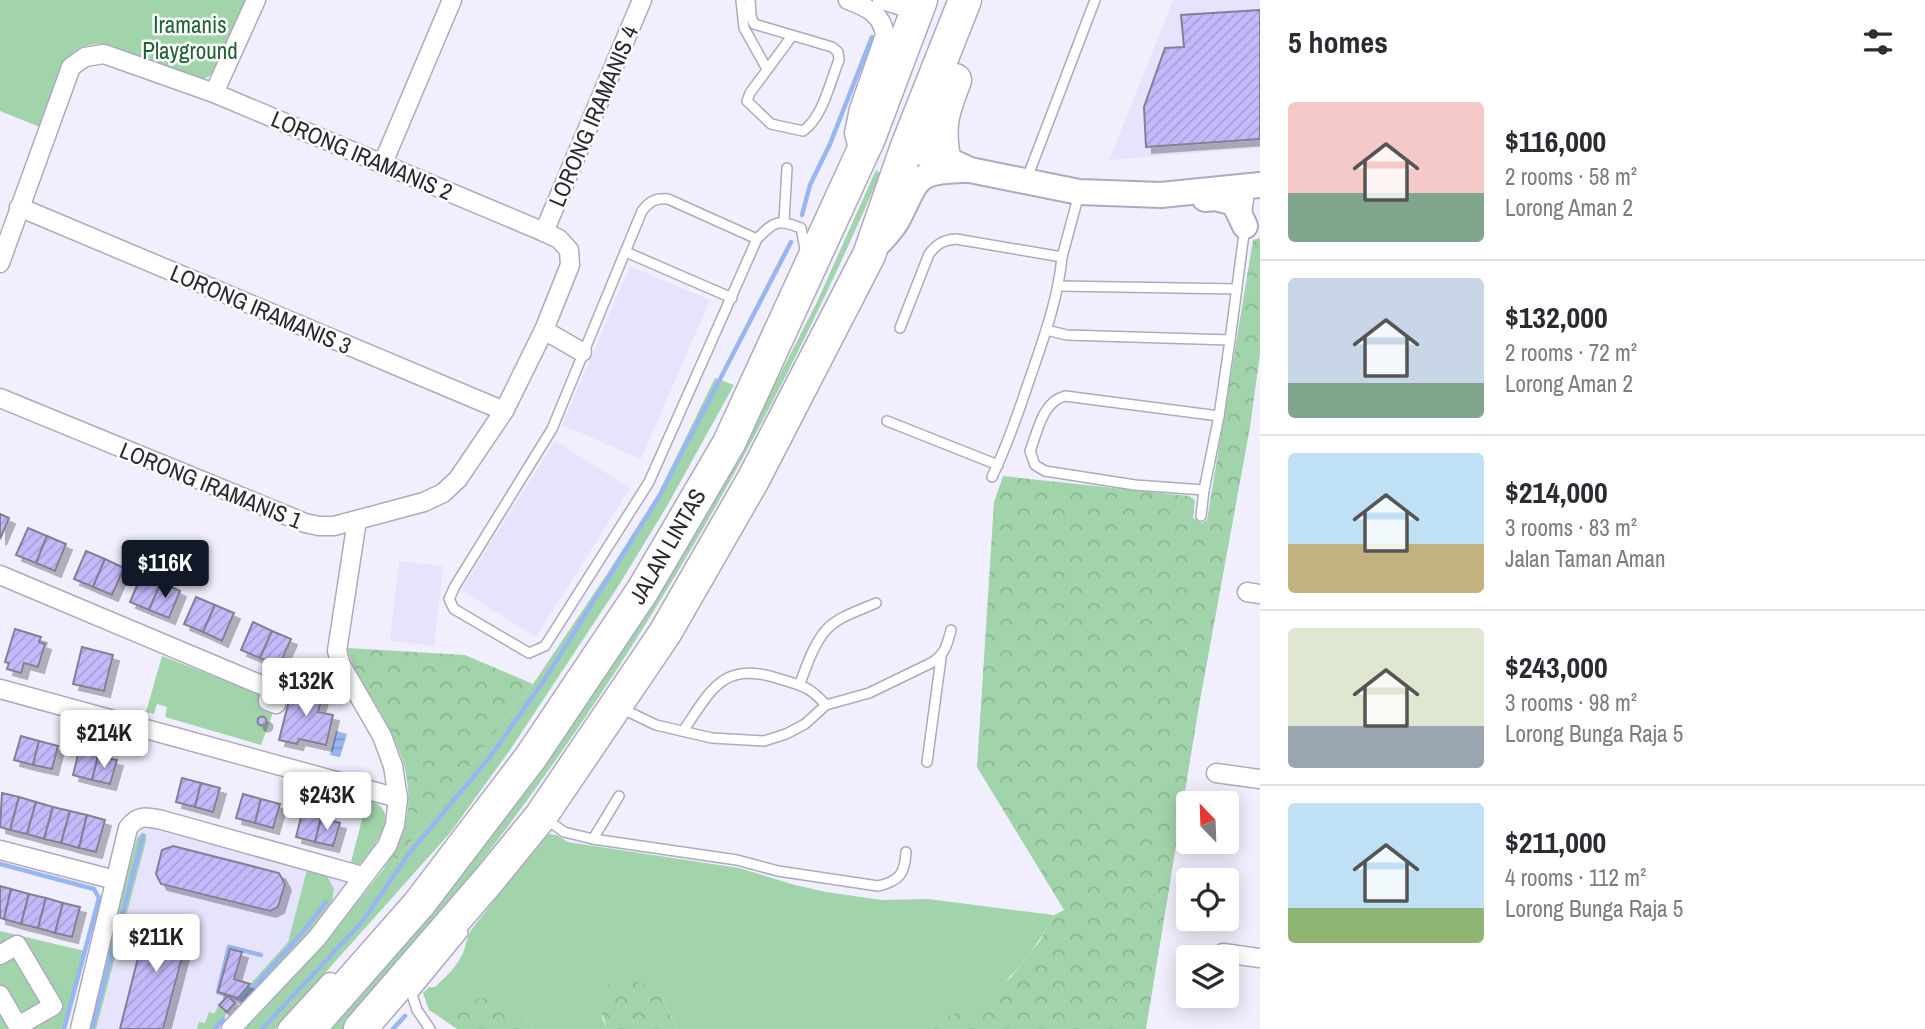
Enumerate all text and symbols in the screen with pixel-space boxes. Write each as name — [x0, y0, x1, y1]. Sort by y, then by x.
park label: Iramanis Playground — [142, 9, 238, 66]
street label: LORONG IRAMANIS 4 — [541, 20, 645, 211]
text: 5 homes — [1288, 22, 1388, 62]
icon: filters — [1859, 23, 1897, 61]
street label: LORONG IRAMANIS 2 — [267, 103, 457, 207]
text: $116,000 — [1505, 121, 1606, 161]
icon: home — [1344, 130, 1428, 214]
text: 2 rooms · 58 m² — [1505, 161, 1637, 192]
text: Lorong Aman 2 — [1505, 192, 1633, 223]
street label: LORONG IRAMANIS 3 — [166, 257, 356, 361]
text: $132,000 — [1505, 297, 1608, 337]
icon: home — [1344, 306, 1428, 390]
text: 2 rooms · 72 m² — [1505, 337, 1637, 368]
text: Lorong Aman 2 — [1505, 368, 1633, 399]
street label: LORONG IRAMANIS 1 — [115, 434, 307, 536]
text: $214,000 — [1505, 472, 1608, 512]
icon: home — [1344, 481, 1428, 565]
street label: JALAN LINTAS — [621, 483, 713, 609]
text: 3 rooms · 83 m² — [1505, 512, 1637, 543]
pin: $116K — [116, 540, 214, 600]
text: Jalan Taman Aman — [1505, 543, 1665, 574]
text: $116K — [138, 547, 192, 578]
text: $243,000 — [1505, 647, 1608, 687]
icon: home — [1344, 656, 1428, 740]
pin: $132K — [257, 658, 355, 718]
text: $132K — [278, 665, 334, 696]
text: 3 rooms · 98 m² — [1505, 687, 1637, 718]
pin: $214K — [55, 710, 153, 770]
text: $214K — [76, 717, 132, 748]
text: Lorong Bunga Raja 5 — [1505, 718, 1683, 749]
pin: $243K — [278, 772, 376, 832]
text: $243K — [299, 779, 355, 810]
north arrow — [1176, 791, 1239, 854]
map controls — [1176, 791, 1239, 1008]
text: $211,000 — [1505, 822, 1606, 862]
icon: home — [1344, 831, 1428, 915]
text: 4 rooms · 112 m² — [1505, 862, 1646, 893]
button: locate — [1176, 868, 1239, 931]
text: Lorong Bunga Raja 5 — [1505, 893, 1683, 924]
pin: $211K — [107, 914, 205, 974]
text: $211K — [129, 921, 183, 952]
button: layers — [1176, 945, 1239, 1008]

